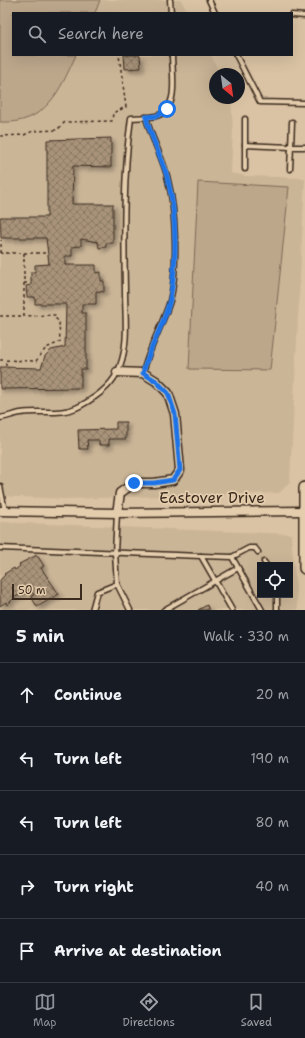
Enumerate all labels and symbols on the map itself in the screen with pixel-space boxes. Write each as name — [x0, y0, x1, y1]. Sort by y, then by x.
north arrow — [209, 68, 245, 104]
route start — [158, 100, 176, 118]
route end — [125, 474, 143, 492]
street label: Eastover Drive — [159, 488, 265, 508]
scale bar — [12, 582, 82, 601]

